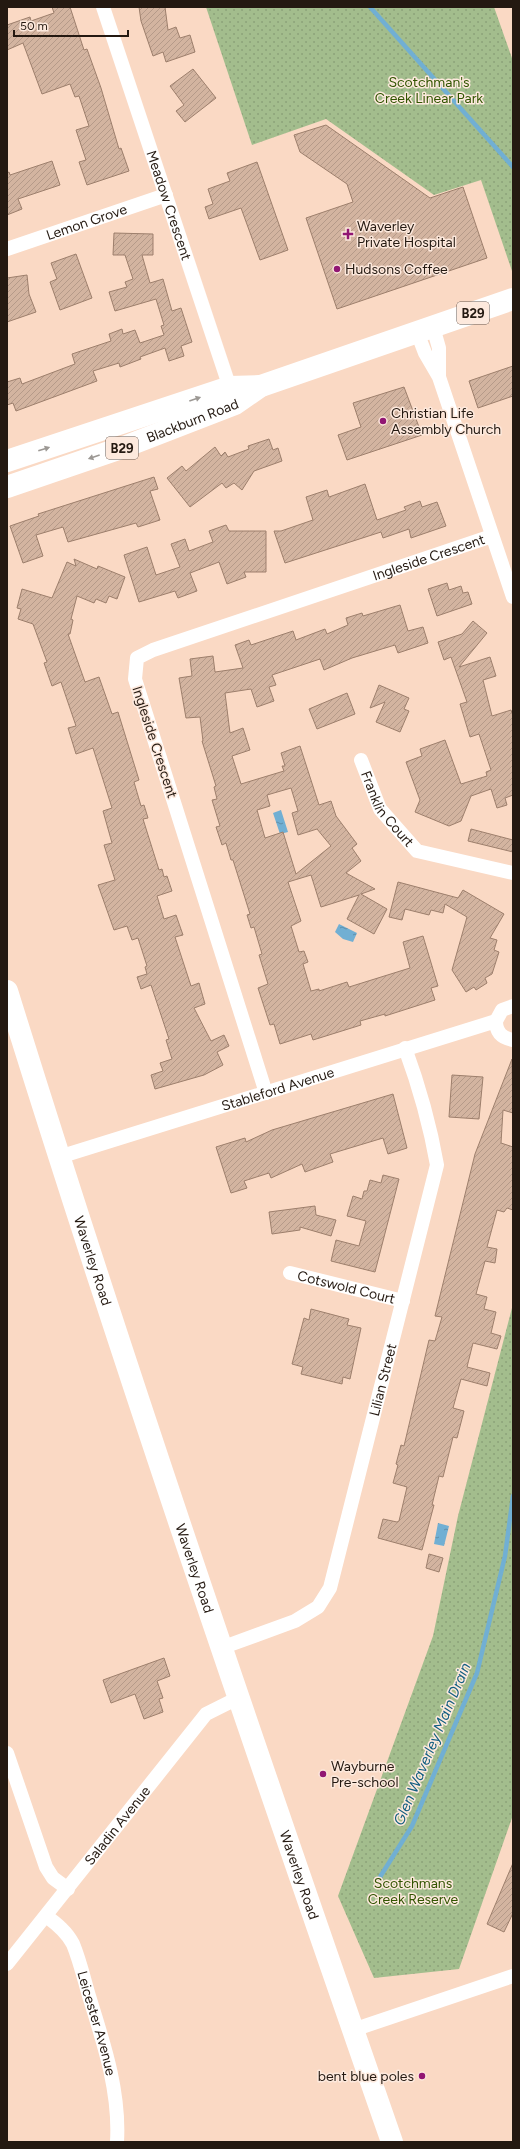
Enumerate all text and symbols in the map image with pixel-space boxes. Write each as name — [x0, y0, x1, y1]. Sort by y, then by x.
scale bar — [14, 12, 128, 38]
text: 50 m — [20, 19, 48, 33]
park label: Scotchman's Creek Linear Park — [375, 74, 483, 107]
street label: Meadow Crescent — [142, 148, 195, 262]
street label: Lemon Grove — [44, 201, 130, 244]
place label: Waverley Private Hospital — [357, 218, 456, 251]
marker: Waverley Private Hospital — [342, 228, 354, 240]
place label: Hudsons Coffee — [345, 261, 448, 278]
marker: Hudsons Coffee — [332, 264, 342, 274]
road number: B29 — [457, 302, 489, 324]
street label: Blackburn Road — [144, 395, 241, 446]
one-way arrow — [190, 396, 202, 402]
place label: Christian Life Assembly Church — [391, 405, 501, 438]
marker: Christian Life Assembly Church — [378, 416, 388, 426]
road number: B29 — [106, 437, 138, 459]
one-way arrow — [38, 446, 50, 452]
one-way arrow — [87, 455, 99, 461]
street label: Ingleside Crescent — [371, 531, 487, 585]
street label: Ingleside Crescent — [128, 684, 181, 800]
street label: Franklin Court — [357, 768, 417, 850]
street label: Stableford Avenue — [219, 1064, 337, 1115]
street label: Waverley Road — [70, 1214, 115, 1308]
street label: Cotswold Court — [296, 1267, 397, 1308]
street label: Lilian Street — [366, 1342, 401, 1418]
street label: Waverley Road — [171, 1522, 217, 1615]
water label: Glen Waverley Main Drain — [390, 1660, 474, 1828]
place label: Wayburne Pre-school — [331, 1758, 399, 1791]
marker: Wayburne Pre-school — [318, 1769, 328, 1779]
street label: Saladin Avenue — [81, 1783, 154, 1869]
street label: Waverley Road — [276, 1828, 322, 1922]
park label: Scotchmans Creek Reserve — [368, 1875, 459, 1908]
street label: Leicester Avenue — [73, 1969, 119, 2078]
place label: bent blue poles — [318, 2068, 414, 2085]
marker: bent blue poles — [417, 2071, 427, 2081]

